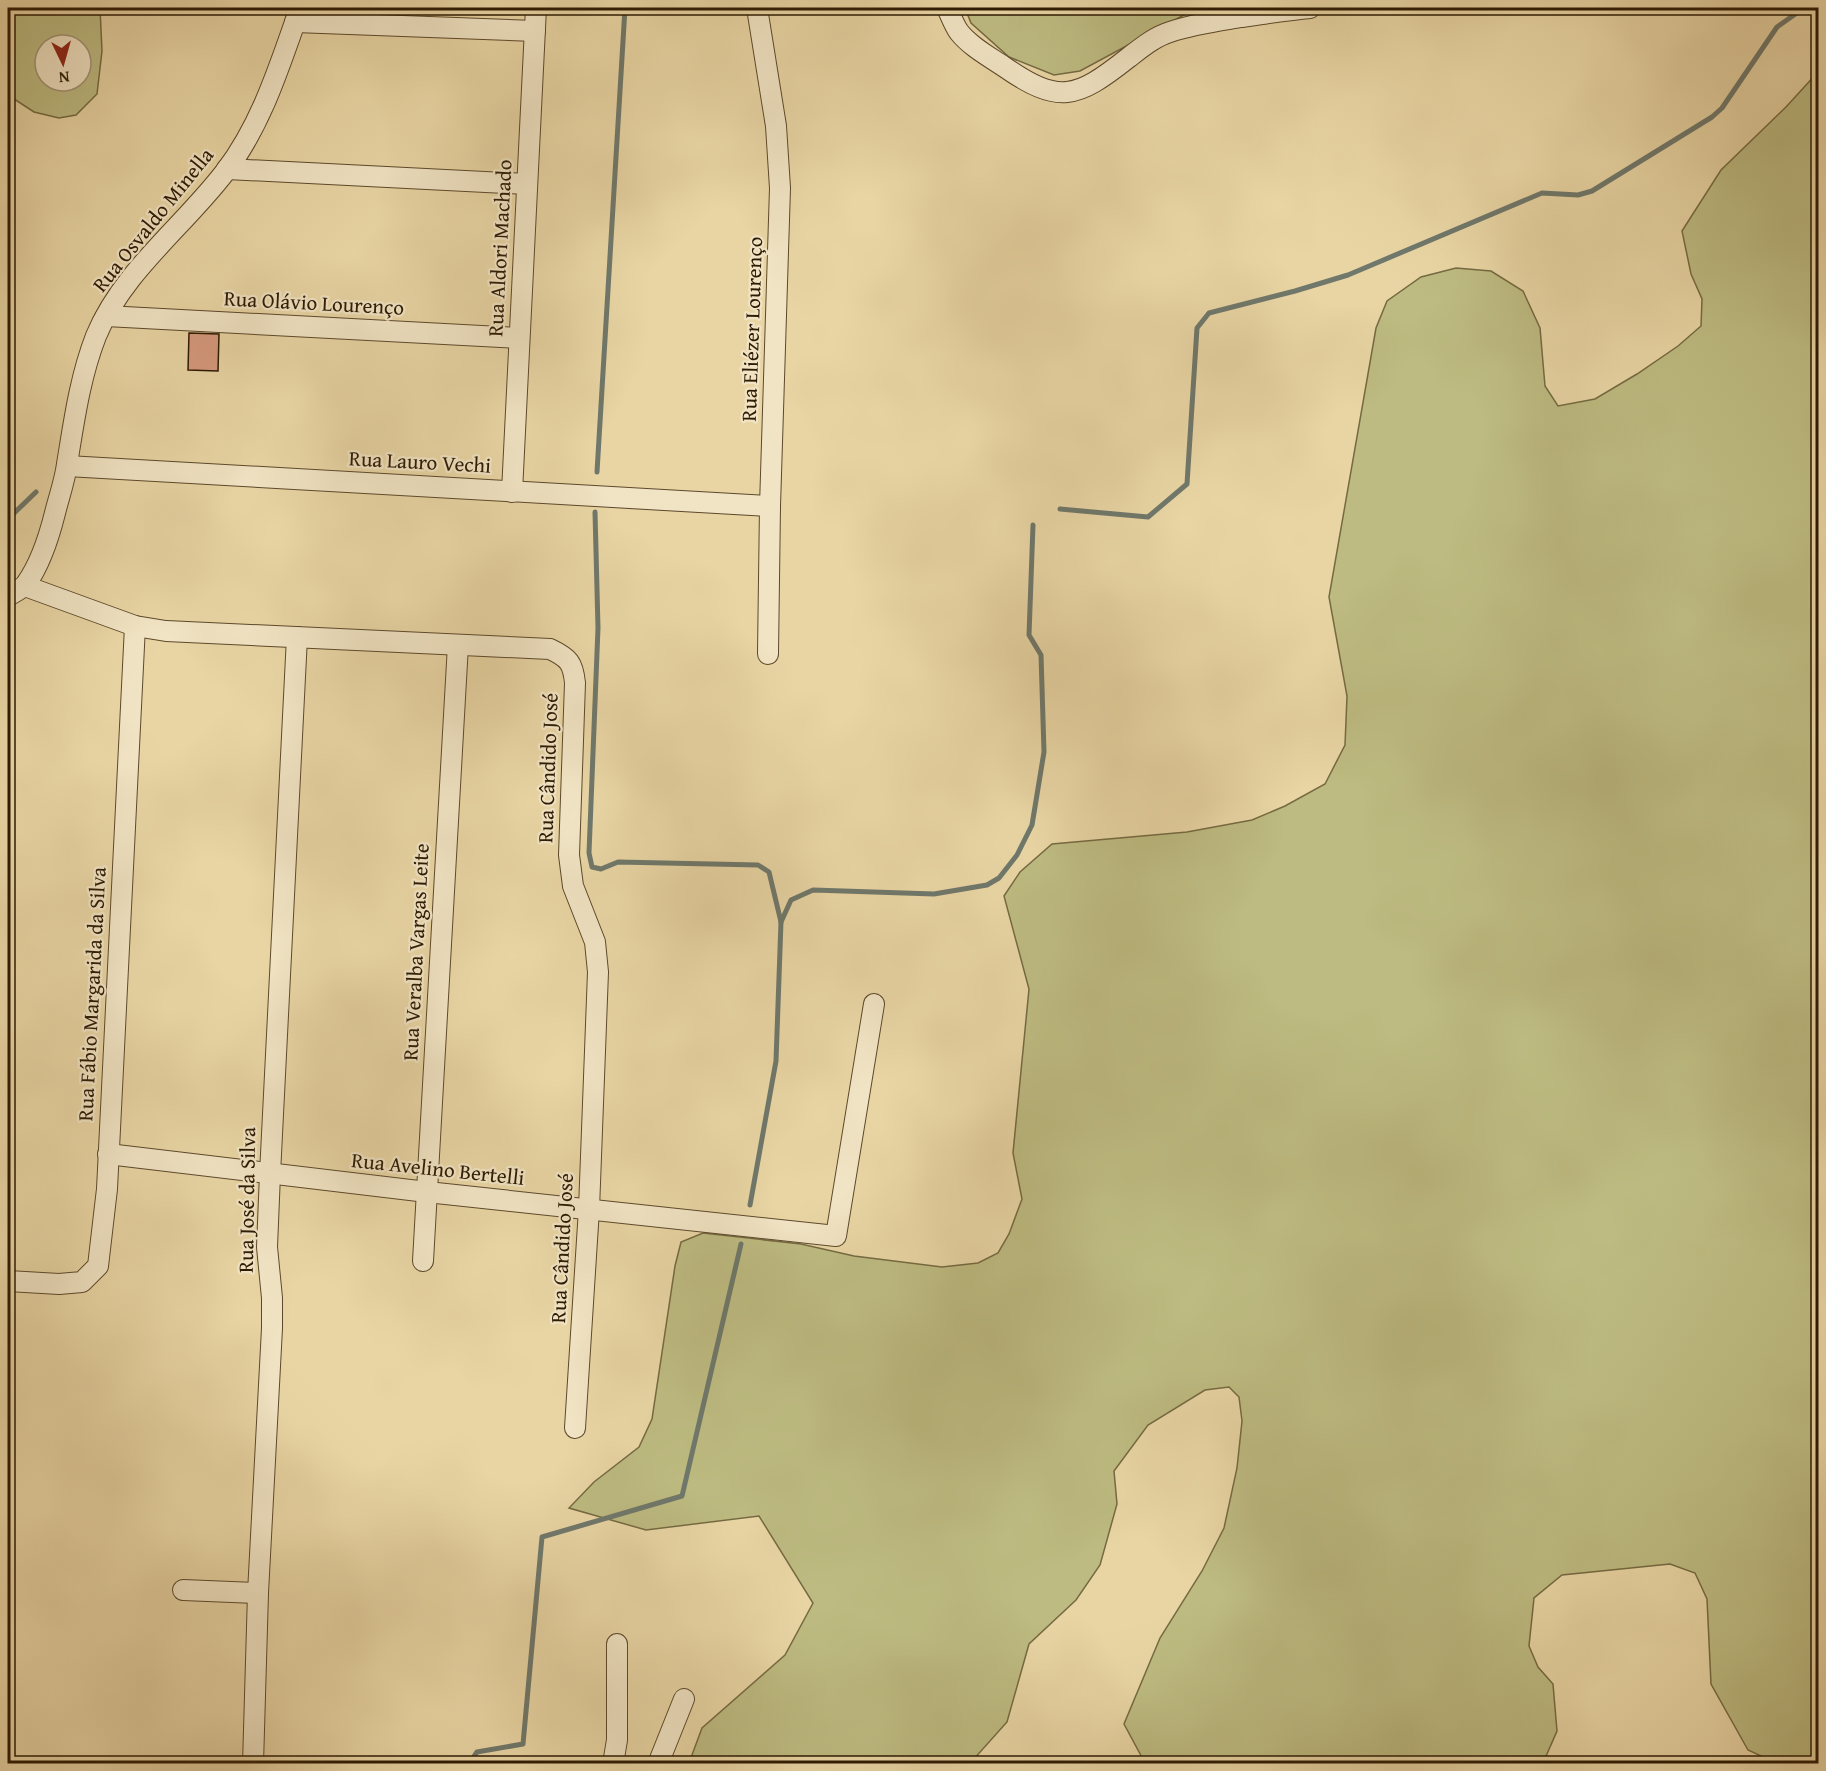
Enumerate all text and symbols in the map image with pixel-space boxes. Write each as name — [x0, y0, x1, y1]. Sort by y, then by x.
north arrow — [33, 33, 93, 93]
text: N — [58, 66, 71, 90]
street label: Rua Osvaldo Minella — [85, 141, 221, 299]
street label: Rua Aldori Machado — [479, 159, 520, 337]
street label: Rua Eliézer Lourenço — [733, 236, 770, 422]
street label: Rua Olávio Lourenço — [223, 282, 405, 323]
street label: Rua Lauro Vechi — [348, 442, 492, 481]
street label: Rua Cândido José — [529, 692, 566, 844]
street label: Rua Veralba Vargas Leite — [394, 842, 437, 1062]
street label: Rua Fábio Margarida da Silva — [69, 866, 114, 1122]
street label: Rua José da Silva — [230, 1127, 263, 1273]
street label: Rua Avelino Bertelli — [350, 1144, 526, 1193]
street label: Rua Cândido José — [542, 1172, 581, 1324]

